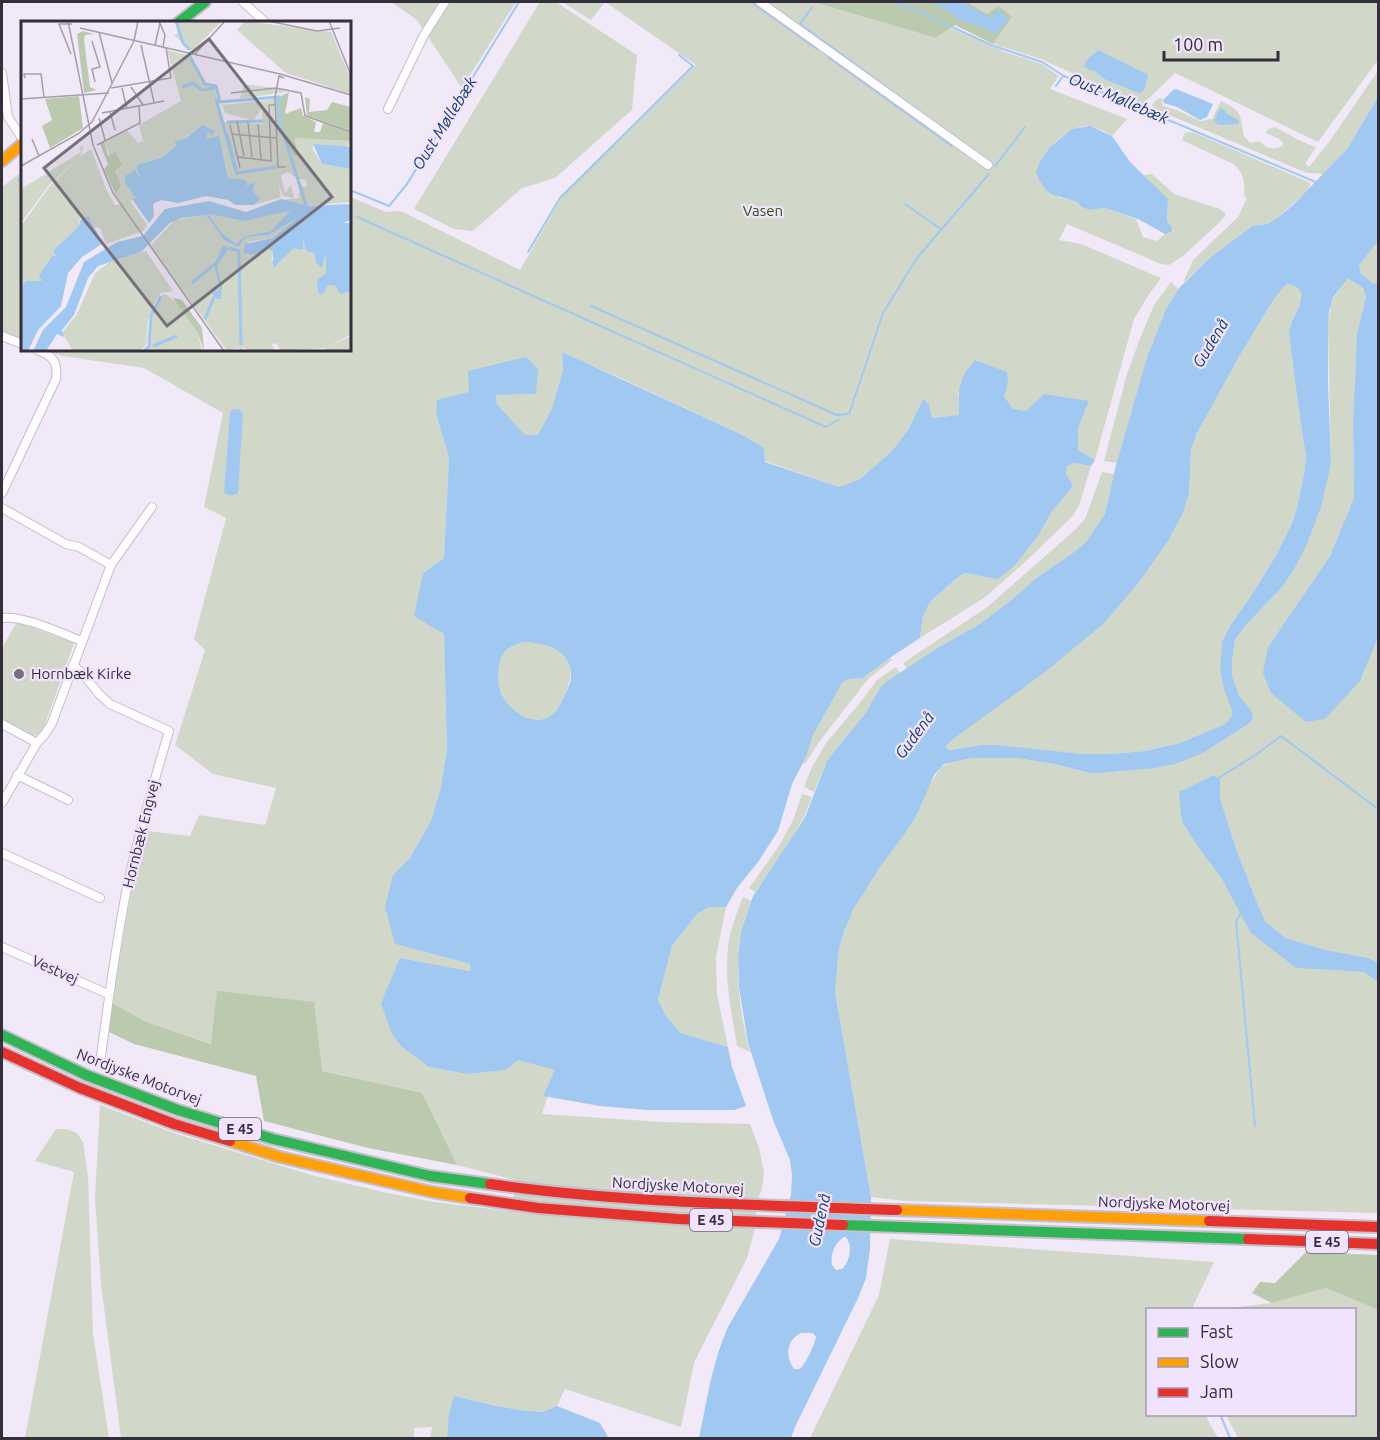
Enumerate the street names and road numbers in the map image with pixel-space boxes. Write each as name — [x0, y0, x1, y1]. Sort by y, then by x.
street label: Hornbæk Engvej — [119, 778, 162, 890]
street label: Vestvej — [29, 952, 81, 987]
street label: Nordjyske Motorvej — [75, 1045, 204, 1108]
road number: E 45 — [219, 1118, 261, 1140]
street label: Nordjyske Motorvej — [612, 1174, 744, 1197]
street label: Nordjyske Motorvej — [1098, 1193, 1230, 1214]
road number: E 45 — [690, 1209, 732, 1231]
road number: E 45 — [1306, 1231, 1348, 1253]

